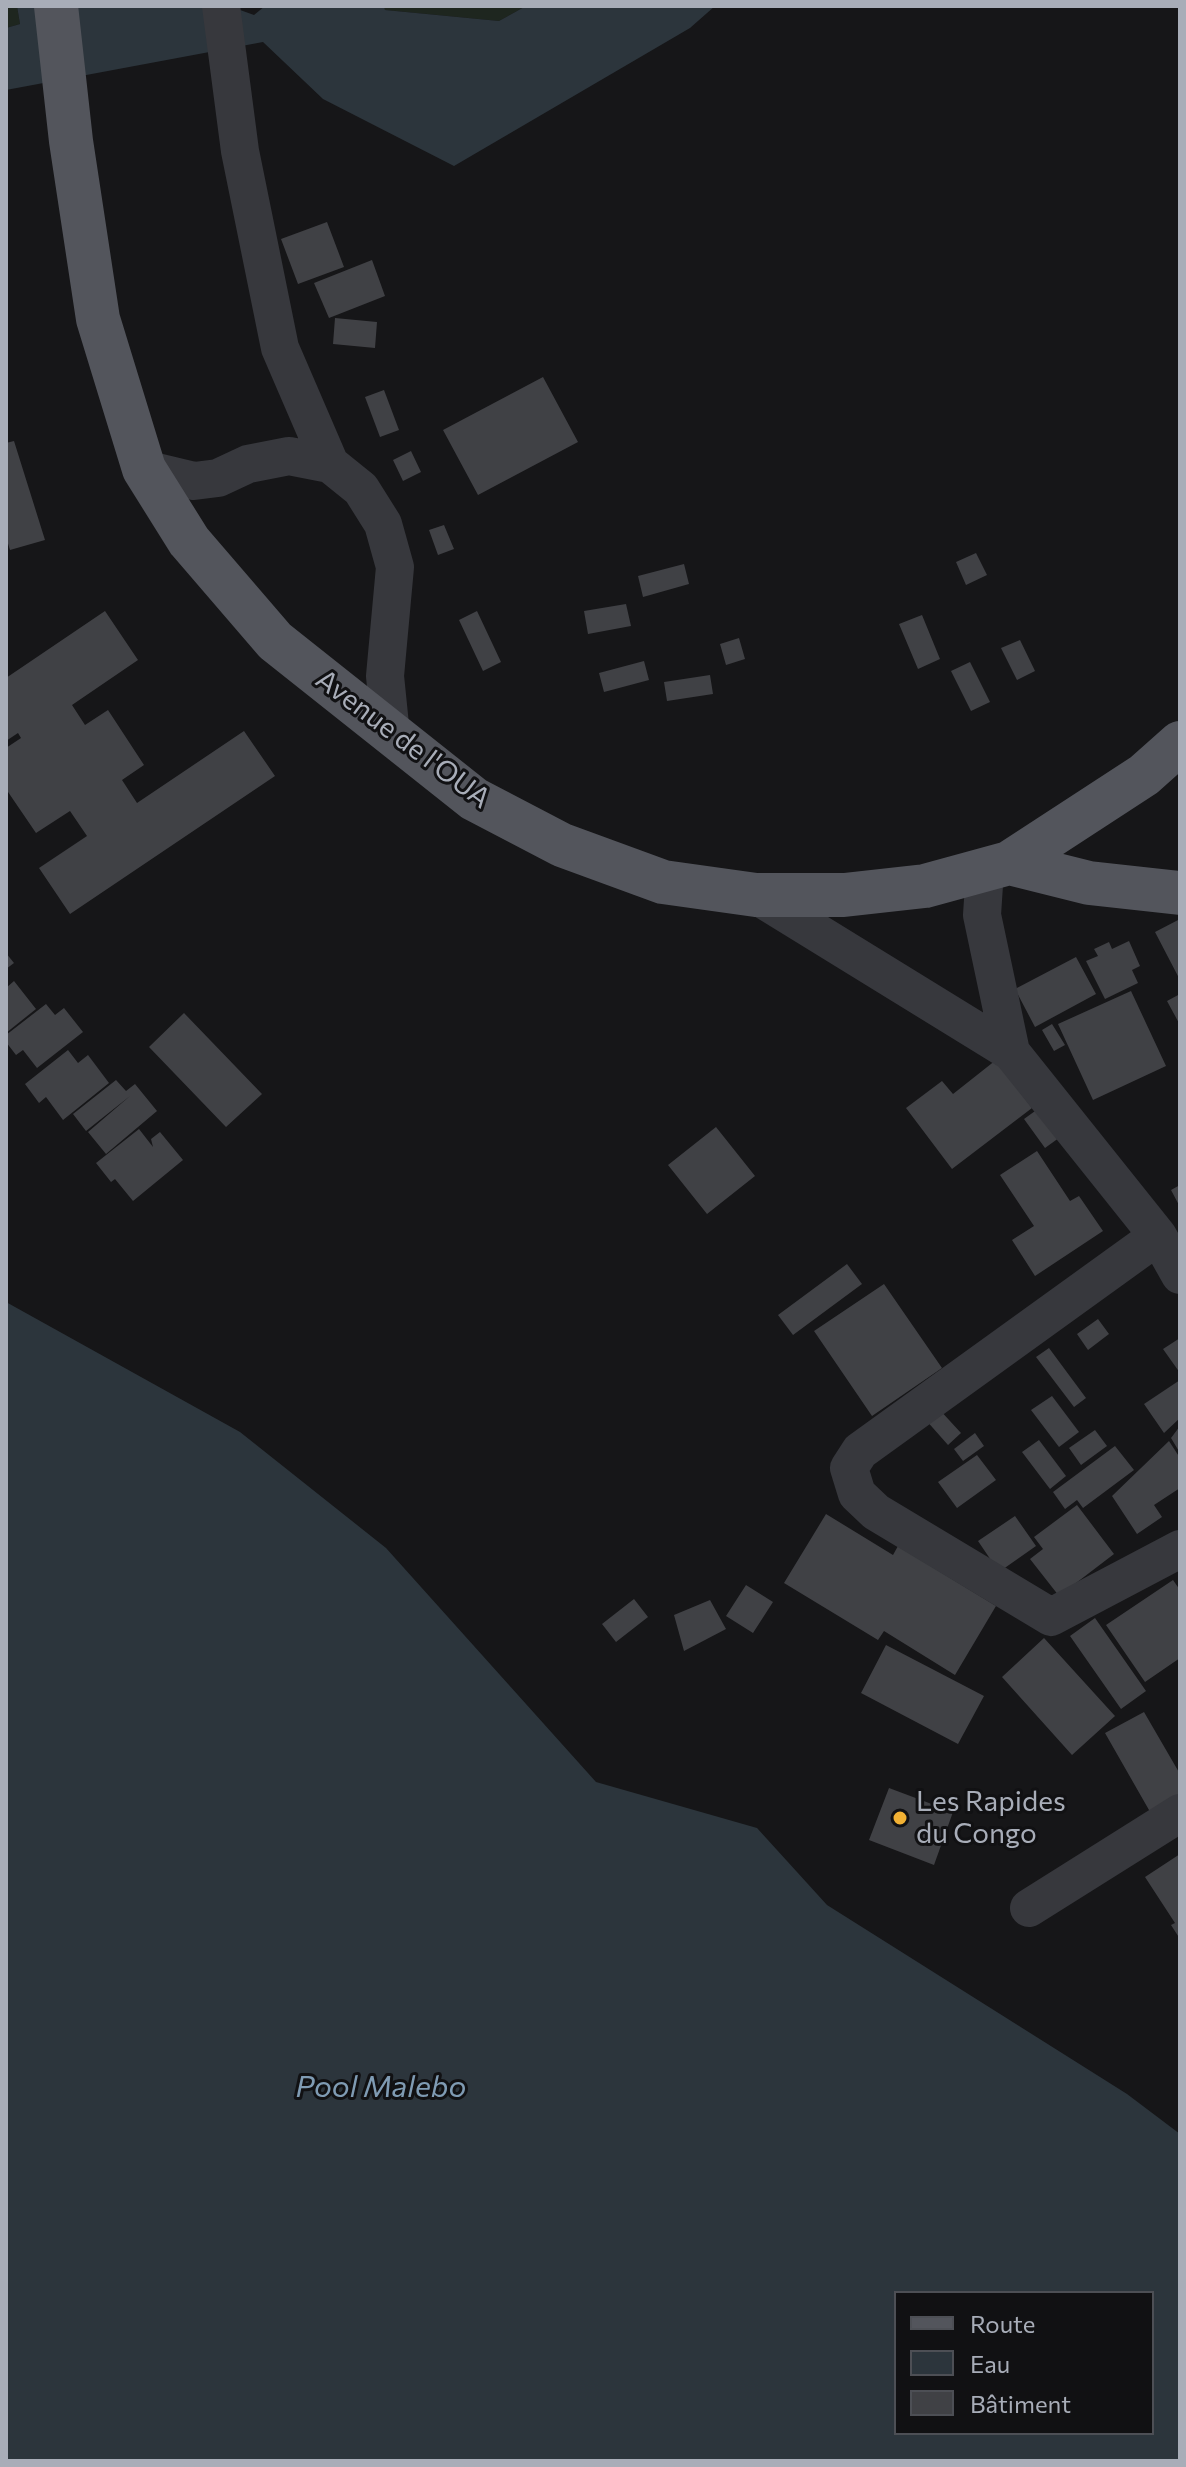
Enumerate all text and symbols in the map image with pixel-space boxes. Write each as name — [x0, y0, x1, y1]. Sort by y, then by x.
street label: Avenue de l'OUA — [309, 663, 497, 815]
place label: Les Rapides du Congo — [916, 1785, 1066, 1851]
marker: Les Rapides du Congo — [891, 1809, 909, 1827]
water label: Pool Malebo — [296, 2069, 466, 2105]
legend — [894, 2291, 1154, 2435]
text: Route — [970, 2309, 1035, 2338]
text: Eau — [970, 2349, 1010, 2378]
text: Bâtiment — [970, 2389, 1071, 2418]

